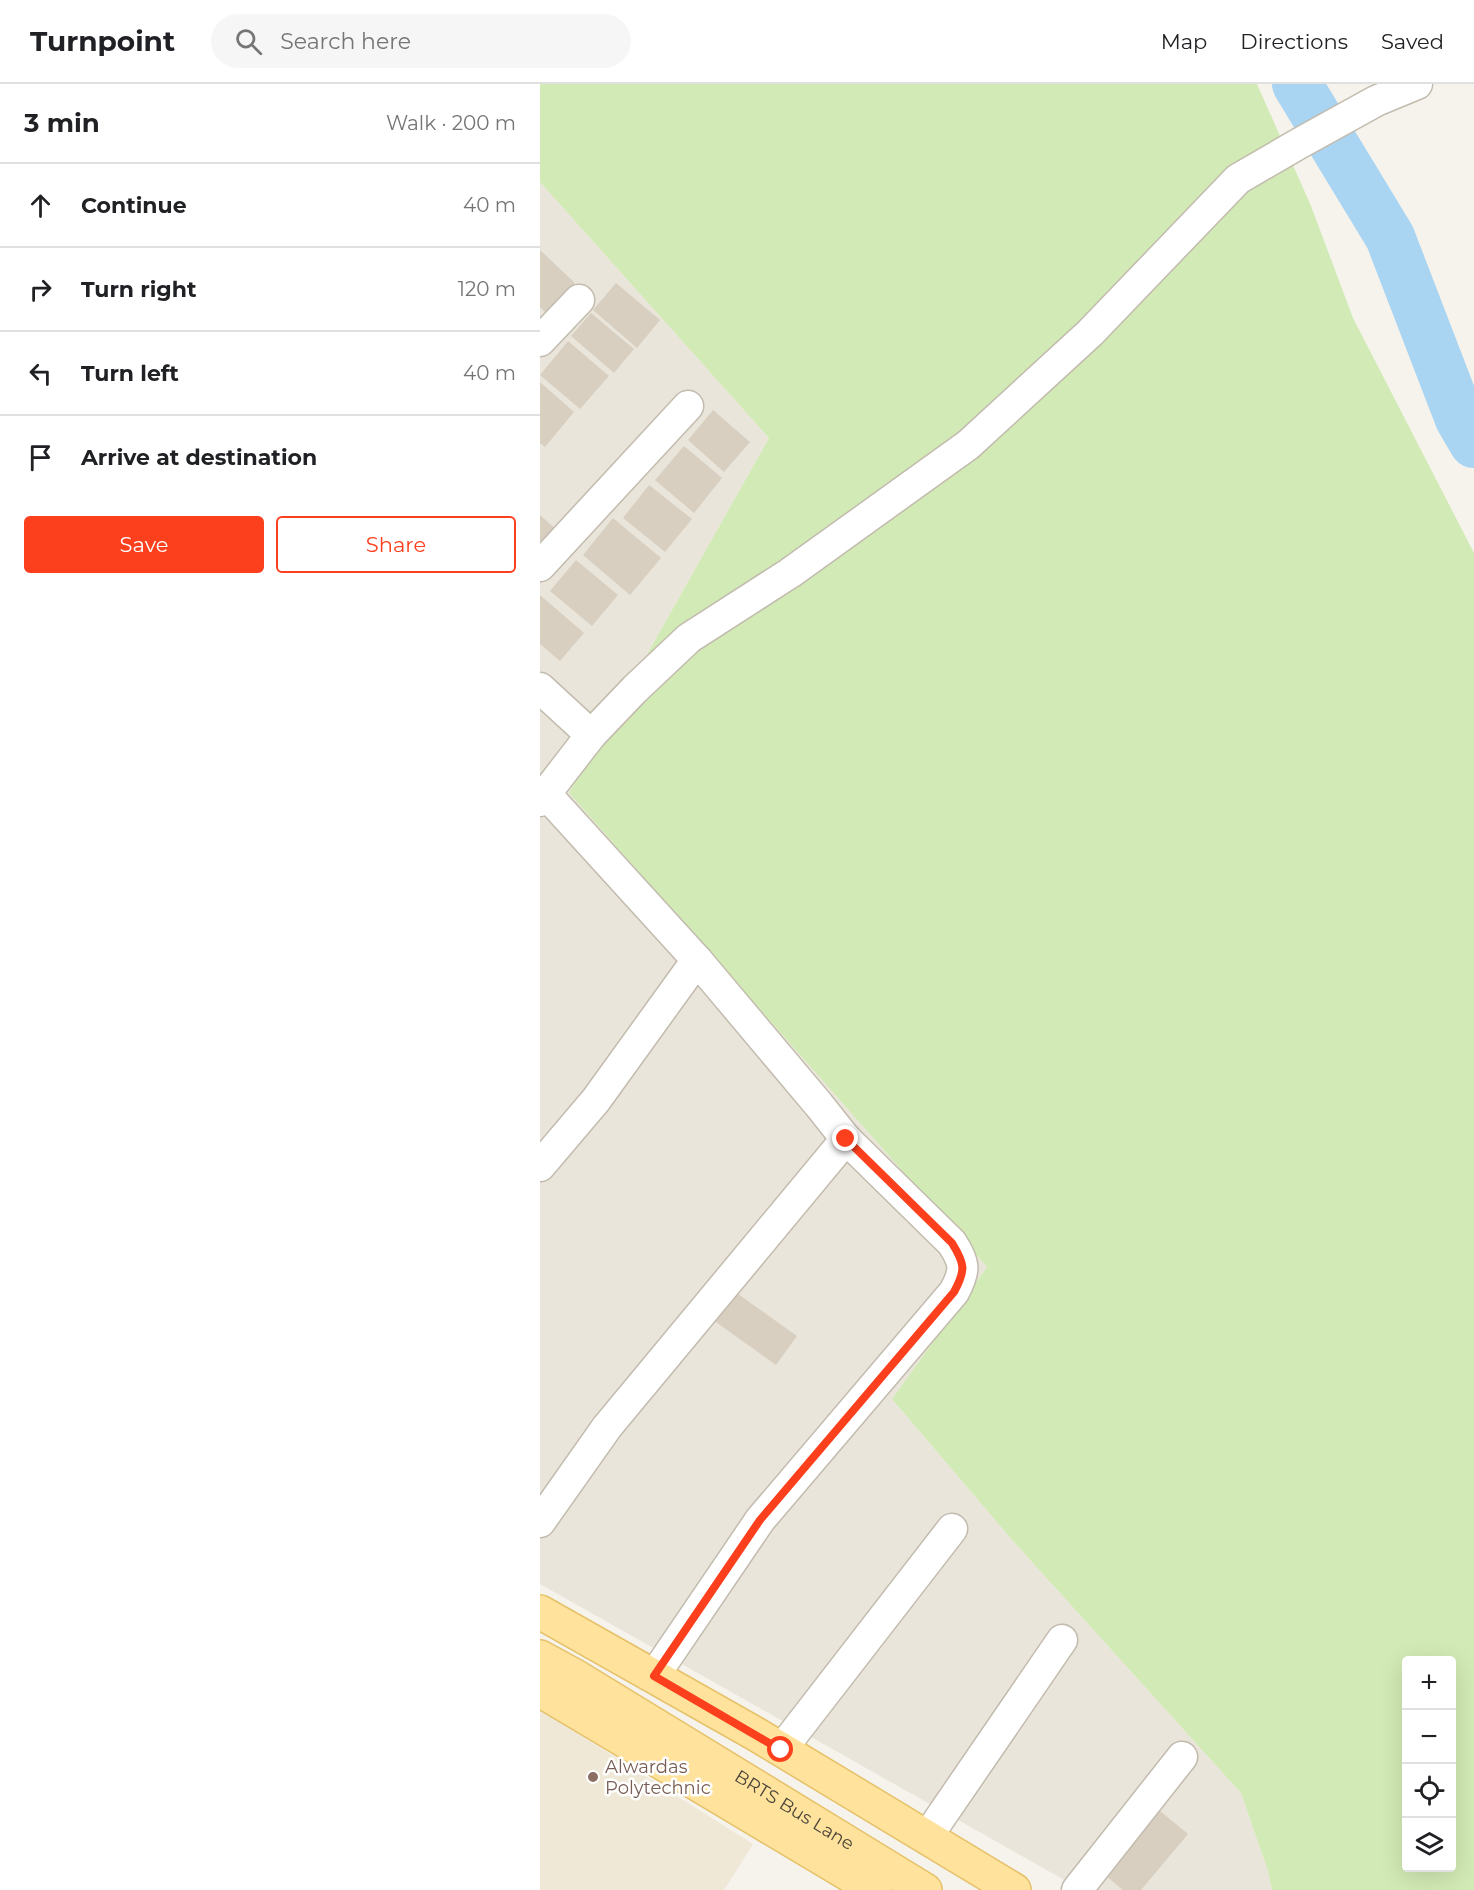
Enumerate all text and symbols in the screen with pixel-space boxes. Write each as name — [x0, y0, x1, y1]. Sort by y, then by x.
search box — [211, 14, 631, 68]
text: Turnpoint — [30, 24, 175, 58]
icon: search — [232, 25, 265, 58]
text: Search here — [280, 28, 411, 55]
text: Map — [1161, 29, 1207, 54]
text: Directions — [1240, 29, 1348, 54]
text: Saved — [1381, 29, 1444, 54]
text: 3 min — [24, 107, 100, 139]
text: Walk · 200 m — [386, 111, 516, 135]
icon: ahead — [24, 189, 57, 222]
text: Continue — [81, 192, 187, 219]
text: 40 m — [463, 193, 516, 217]
icon: right — [24, 273, 57, 306]
text: Turn right — [81, 276, 196, 303]
text: 120 m — [458, 277, 516, 301]
icon: left — [24, 357, 57, 390]
text: Turn left — [81, 360, 179, 387]
text: 40 m — [463, 361, 516, 385]
icon: arrive — [24, 441, 57, 474]
text: Arrive at destination — [81, 444, 317, 471]
button: Save — [24, 516, 264, 573]
button: Share — [276, 516, 516, 573]
route end — [832, 1125, 858, 1151]
map controls — [1402, 1656, 1456, 1872]
button: + — [1402, 1656, 1456, 1710]
button: − — [1402, 1710, 1456, 1764]
route start — [767, 1736, 793, 1762]
place label: Alwardas Polytechnic — [605, 1756, 711, 1799]
button: locate — [1402, 1764, 1456, 1818]
street label: BRTS Bus Lane — [731, 1765, 858, 1855]
marker: Alwardas Polytechnic — [586, 1770, 600, 1784]
button: layers — [1402, 1818, 1456, 1872]

